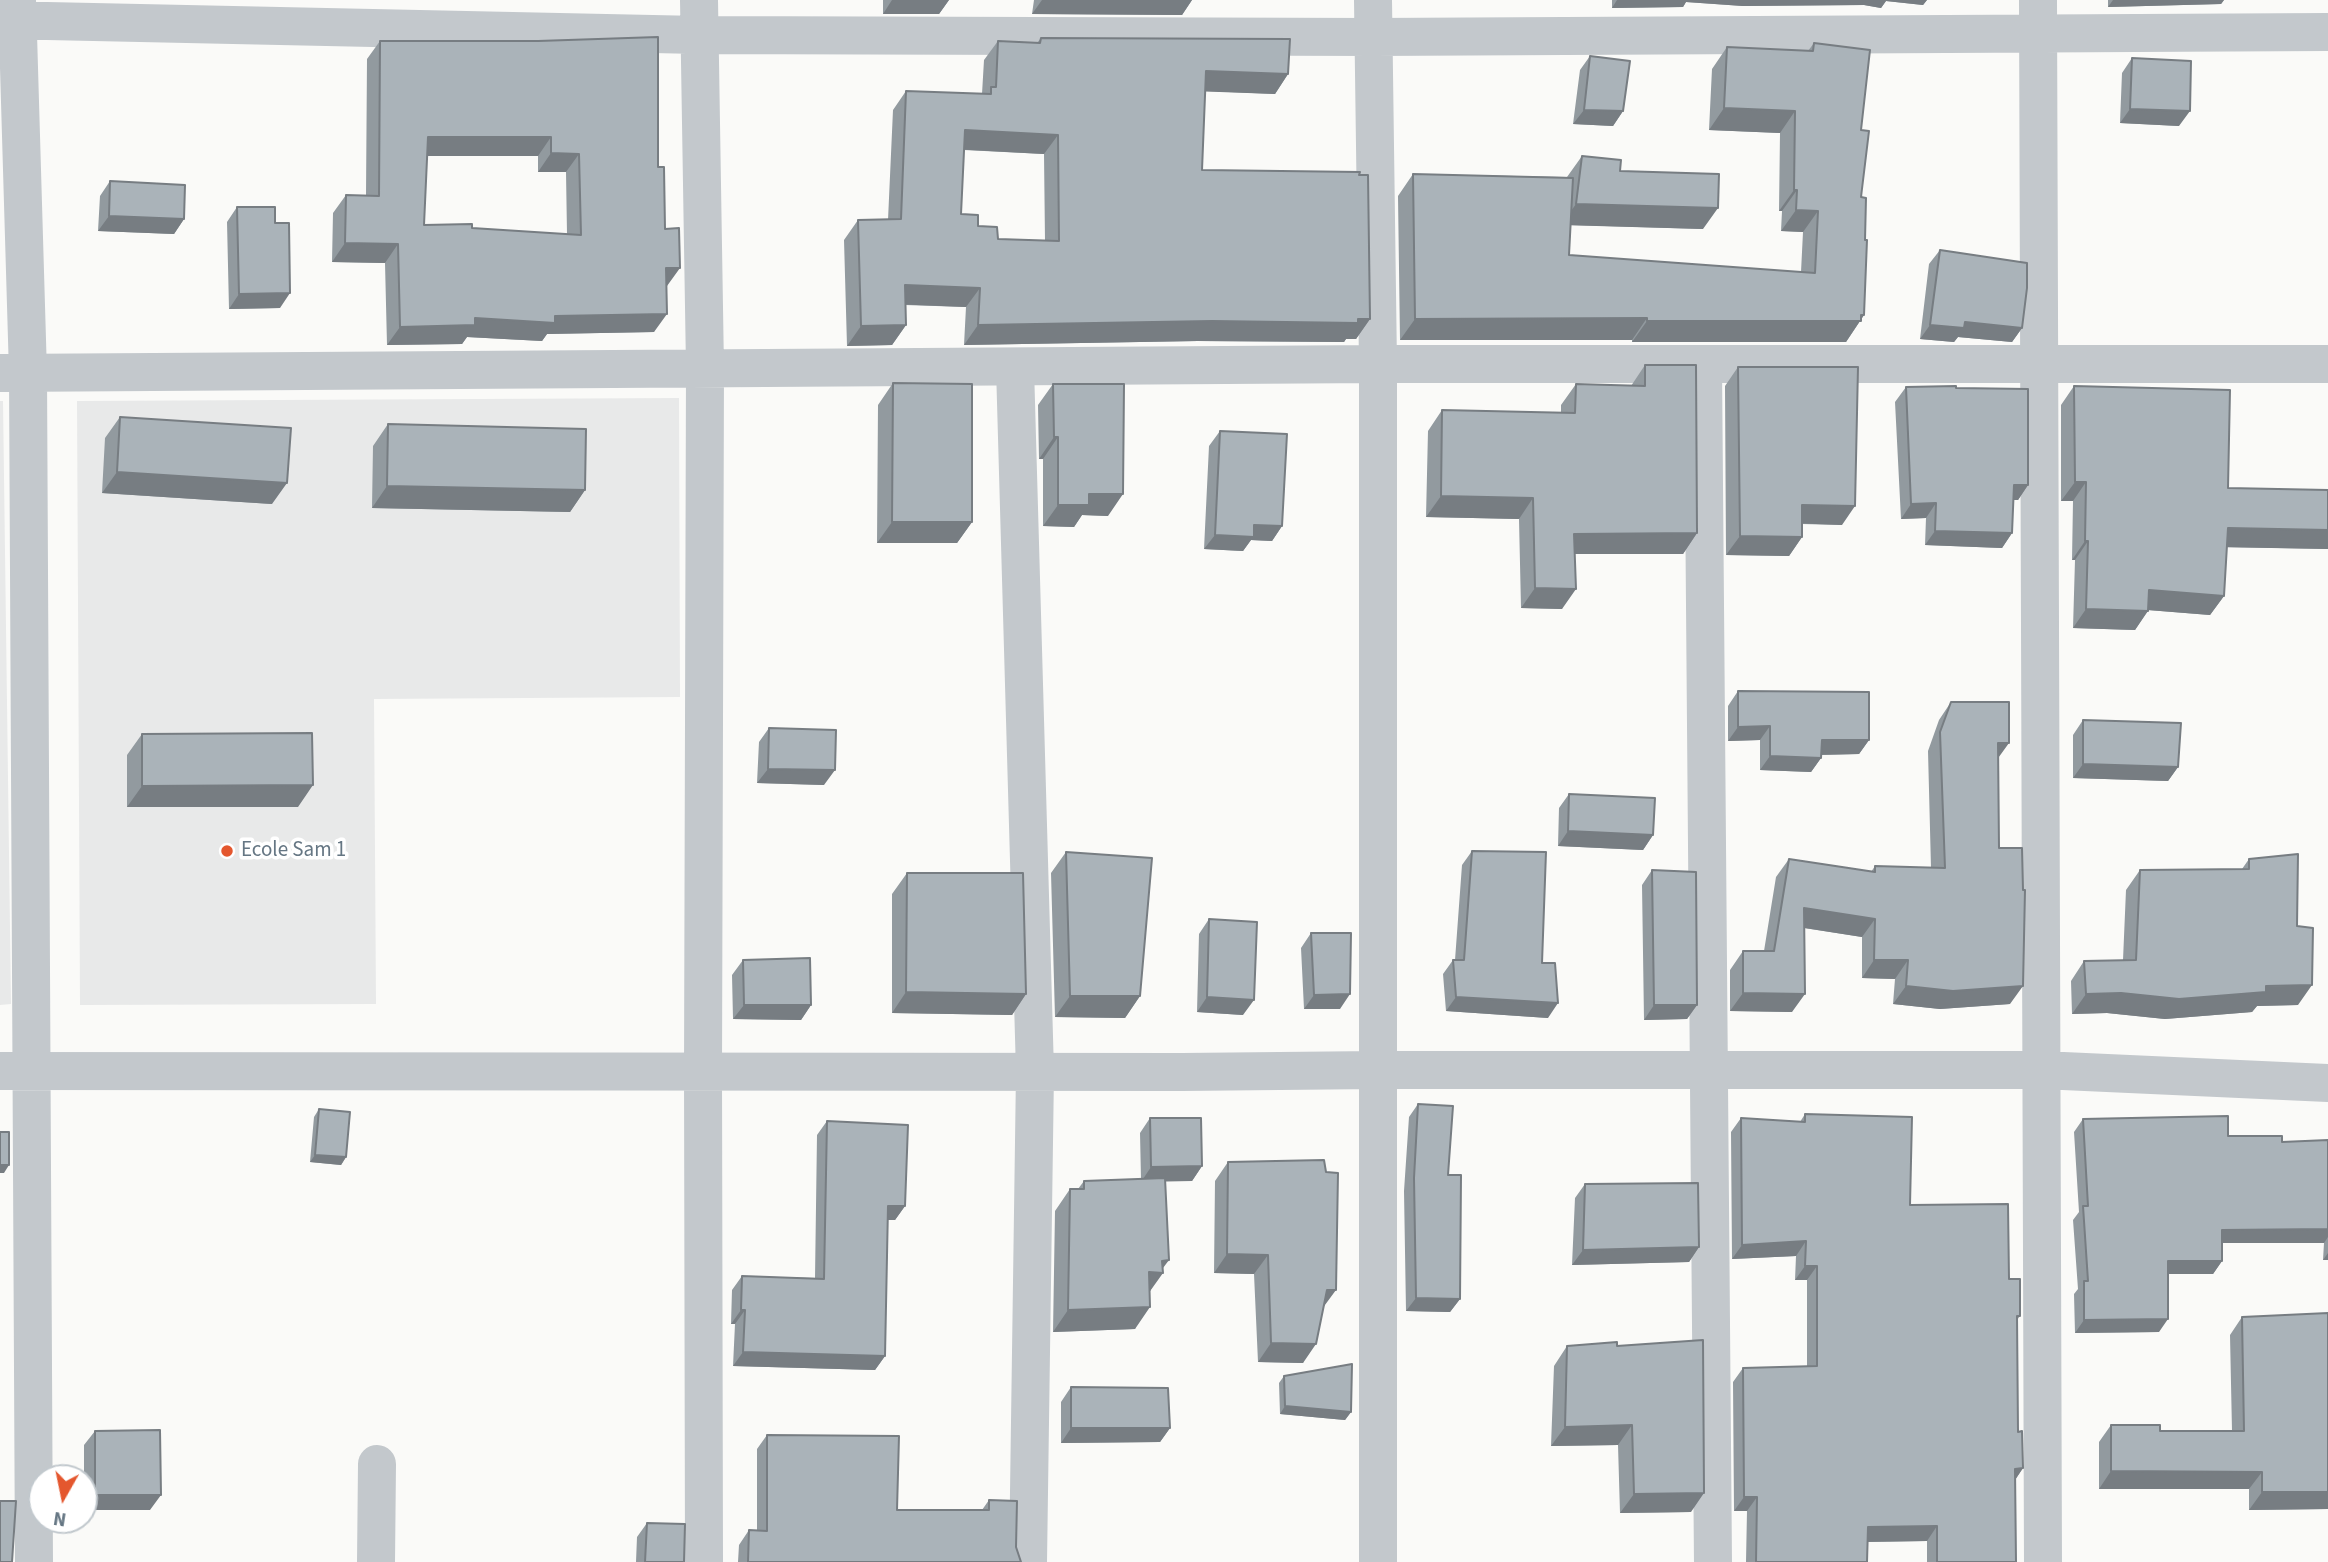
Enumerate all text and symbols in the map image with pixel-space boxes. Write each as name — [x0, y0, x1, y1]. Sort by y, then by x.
place label: Ecole Sam 1 — [241, 838, 346, 864]
marker: Ecole Sam 1 — [219, 843, 235, 859]
north arrow — [28, 1464, 98, 1534]
text: N — [52, 1504, 68, 1533]

